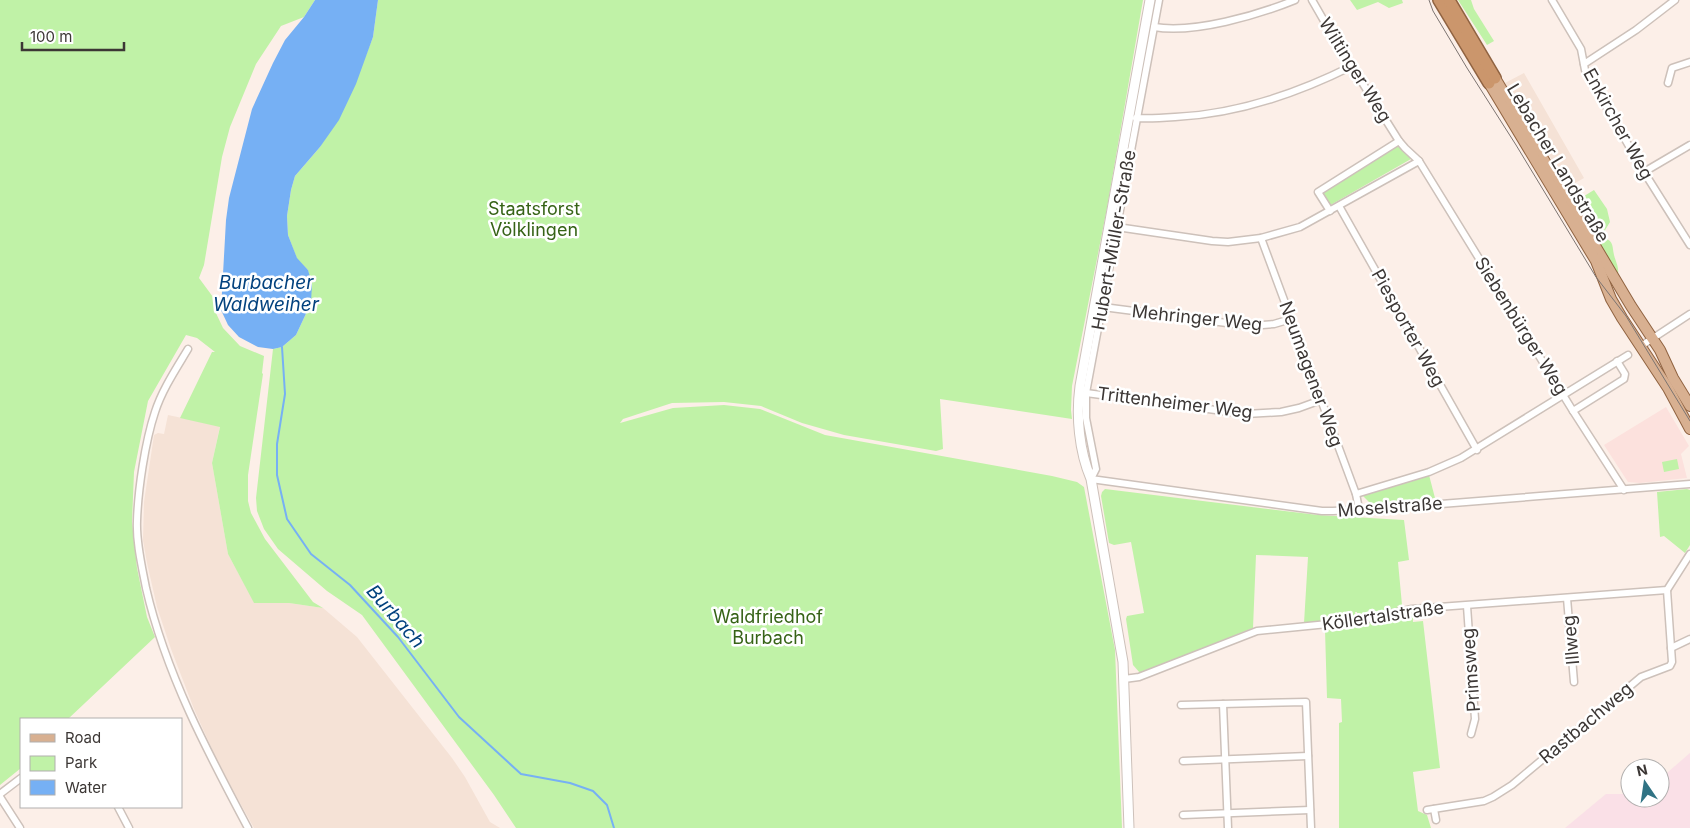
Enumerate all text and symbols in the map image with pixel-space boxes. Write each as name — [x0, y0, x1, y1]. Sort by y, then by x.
street label: Wiltinger Weg — [1315, 14, 1396, 126]
scale bar — [22, 20, 125, 52]
text: 100 m — [30, 27, 72, 46]
street label: Enkircher Weg — [1579, 65, 1658, 183]
street label: Lebacher Landstraße — [1503, 80, 1614, 246]
street label: Hubert-Müller-Straße — [1087, 148, 1140, 332]
park label: Staatsforst Völklingen — [488, 198, 580, 240]
street label: Siebenbürger Weg — [1471, 253, 1572, 398]
street label: Piesporter Weg — [1367, 265, 1449, 390]
water label: Burbacher Waldweiher — [213, 271, 320, 316]
street label: Neumagener Weg — [1275, 298, 1348, 450]
street label: Mehringer Weg — [1131, 300, 1263, 335]
street label: Trittenheimer Weg — [1096, 383, 1254, 422]
street label: Moselstraße — [1337, 492, 1443, 521]
water label: Burbach — [362, 580, 429, 653]
street label: Köllertalstraße — [1321, 597, 1445, 634]
park label: Waldfriedhof Burbach — [713, 606, 823, 648]
street label: Illweg — [1558, 614, 1583, 666]
street label: Primsweg — [1457, 627, 1484, 713]
street label: Rastbachweg — [1535, 678, 1637, 768]
legend — [20, 718, 182, 808]
text: Road — [65, 728, 101, 747]
text: Park — [65, 753, 98, 772]
north arrow — [1620, 758, 1670, 808]
text: N — [1635, 760, 1649, 779]
text: Water — [65, 778, 107, 797]

